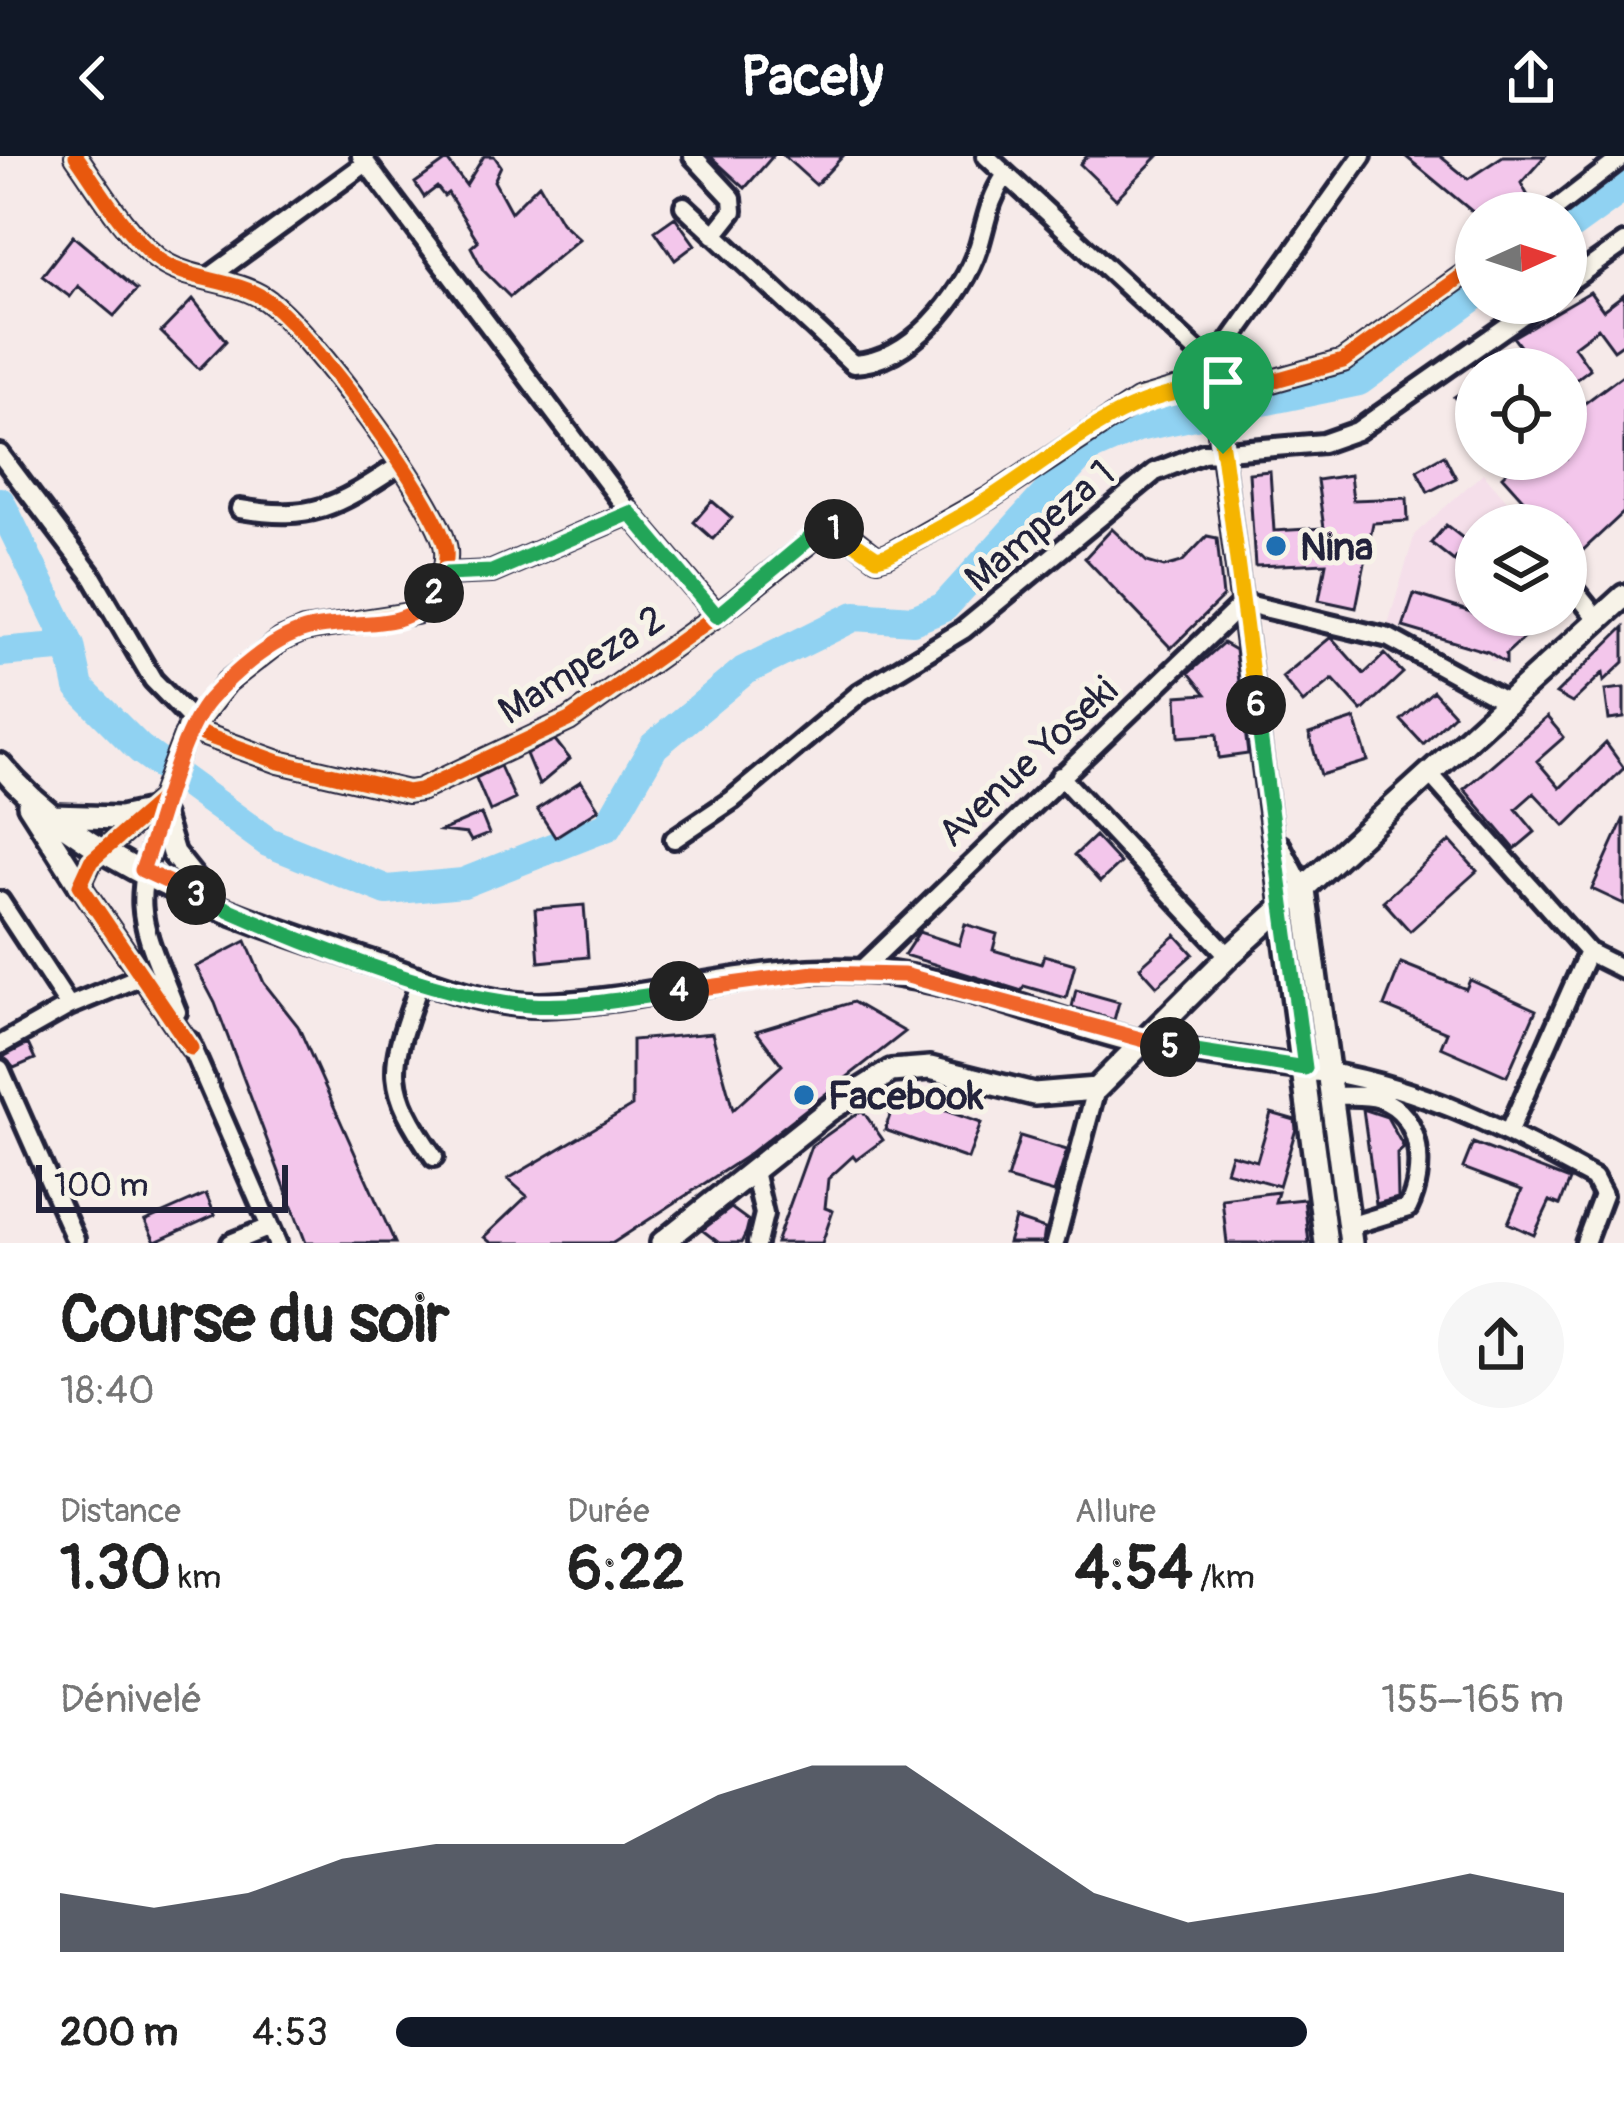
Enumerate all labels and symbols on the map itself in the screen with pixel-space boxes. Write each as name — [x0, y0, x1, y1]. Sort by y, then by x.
north arrow — [1455, 192, 1587, 324]
pin — [1172, 331, 1274, 454]
street label: Mampeza 1 — [955, 449, 1125, 603]
pin: 1 — [804, 499, 864, 559]
place label: Nina — [1300, 523, 1373, 572]
marker: Nina — [1263, 533, 1289, 559]
pin: 2 — [404, 563, 464, 623]
street label: Mampeza 2 — [489, 595, 674, 736]
street label: Avenue Yoseki — [928, 666, 1128, 858]
pin: 6 — [1226, 675, 1286, 735]
pin: 3 — [166, 865, 226, 925]
pin: 4 — [649, 961, 709, 1021]
pin: 5 — [1140, 1017, 1200, 1077]
place label: Facebook — [828, 1072, 984, 1121]
marker: Facebook — [791, 1082, 817, 1108]
scale bar — [36, 1159, 288, 1212]

